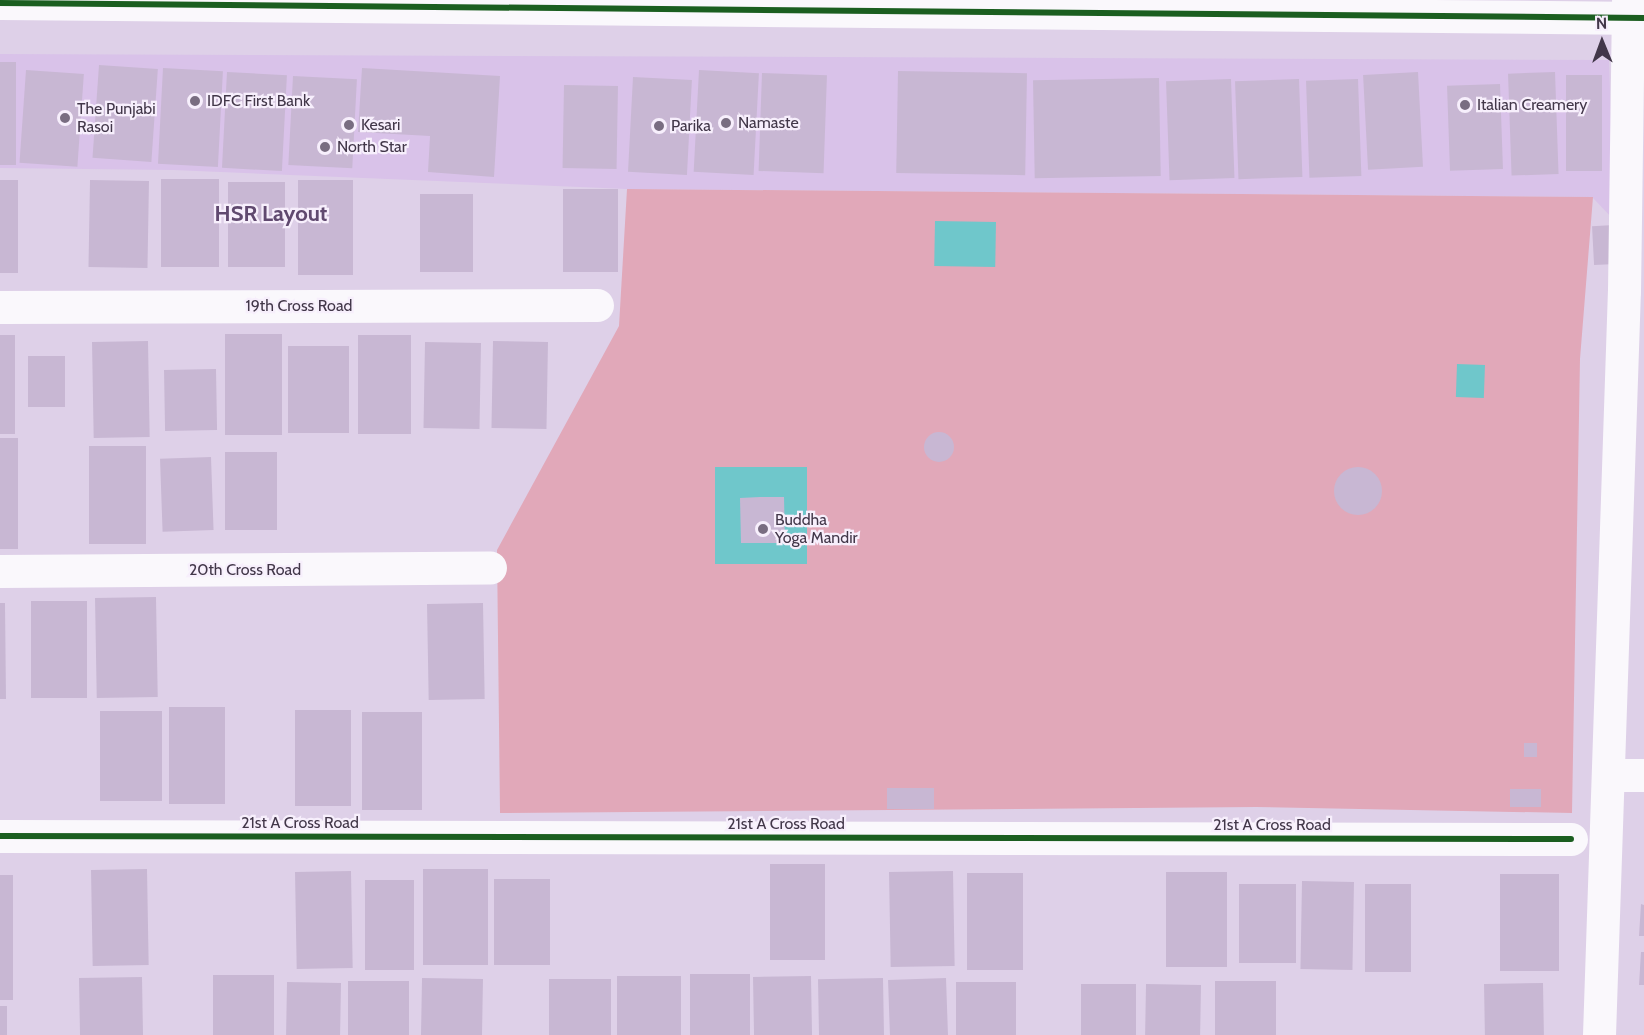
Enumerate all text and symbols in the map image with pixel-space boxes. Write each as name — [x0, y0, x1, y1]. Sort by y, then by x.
north arrow — [1572, 12, 1632, 72]
text: N — [1596, 14, 1607, 33]
place label: IDFC First Bank — [207, 91, 310, 111]
marker: IDFC First Bank — [188, 94, 202, 108]
place label: Italian Creamery — [1477, 95, 1587, 115]
marker: Italian Creamery — [1458, 98, 1472, 112]
place label: The Punjabi Rasoi — [77, 99, 156, 137]
marker: The Punjabi Rasoi — [58, 111, 72, 125]
place label: Namaste — [738, 113, 799, 133]
place label: Kesari — [361, 115, 400, 135]
place label: Parika — [671, 116, 711, 136]
marker: Namaste — [719, 116, 733, 130]
marker: Kesari — [342, 118, 356, 132]
marker: Parika — [652, 119, 666, 133]
place label: North Star — [337, 137, 407, 157]
marker: North Star — [318, 140, 332, 154]
district label: HSR Layout — [215, 201, 327, 227]
street label: 19th Cross Road — [246, 296, 352, 316]
place label: Buddha Yoga Mandir — [775, 510, 858, 548]
marker: Buddha Yoga Mandir — [756, 522, 770, 536]
street label: 20th Cross Road — [189, 560, 301, 580]
street label: 21st A Cross Road — [241, 813, 359, 833]
street label: 21st A Cross Road — [727, 814, 845, 834]
street label: 21st A Cross Road — [1213, 815, 1331, 835]

